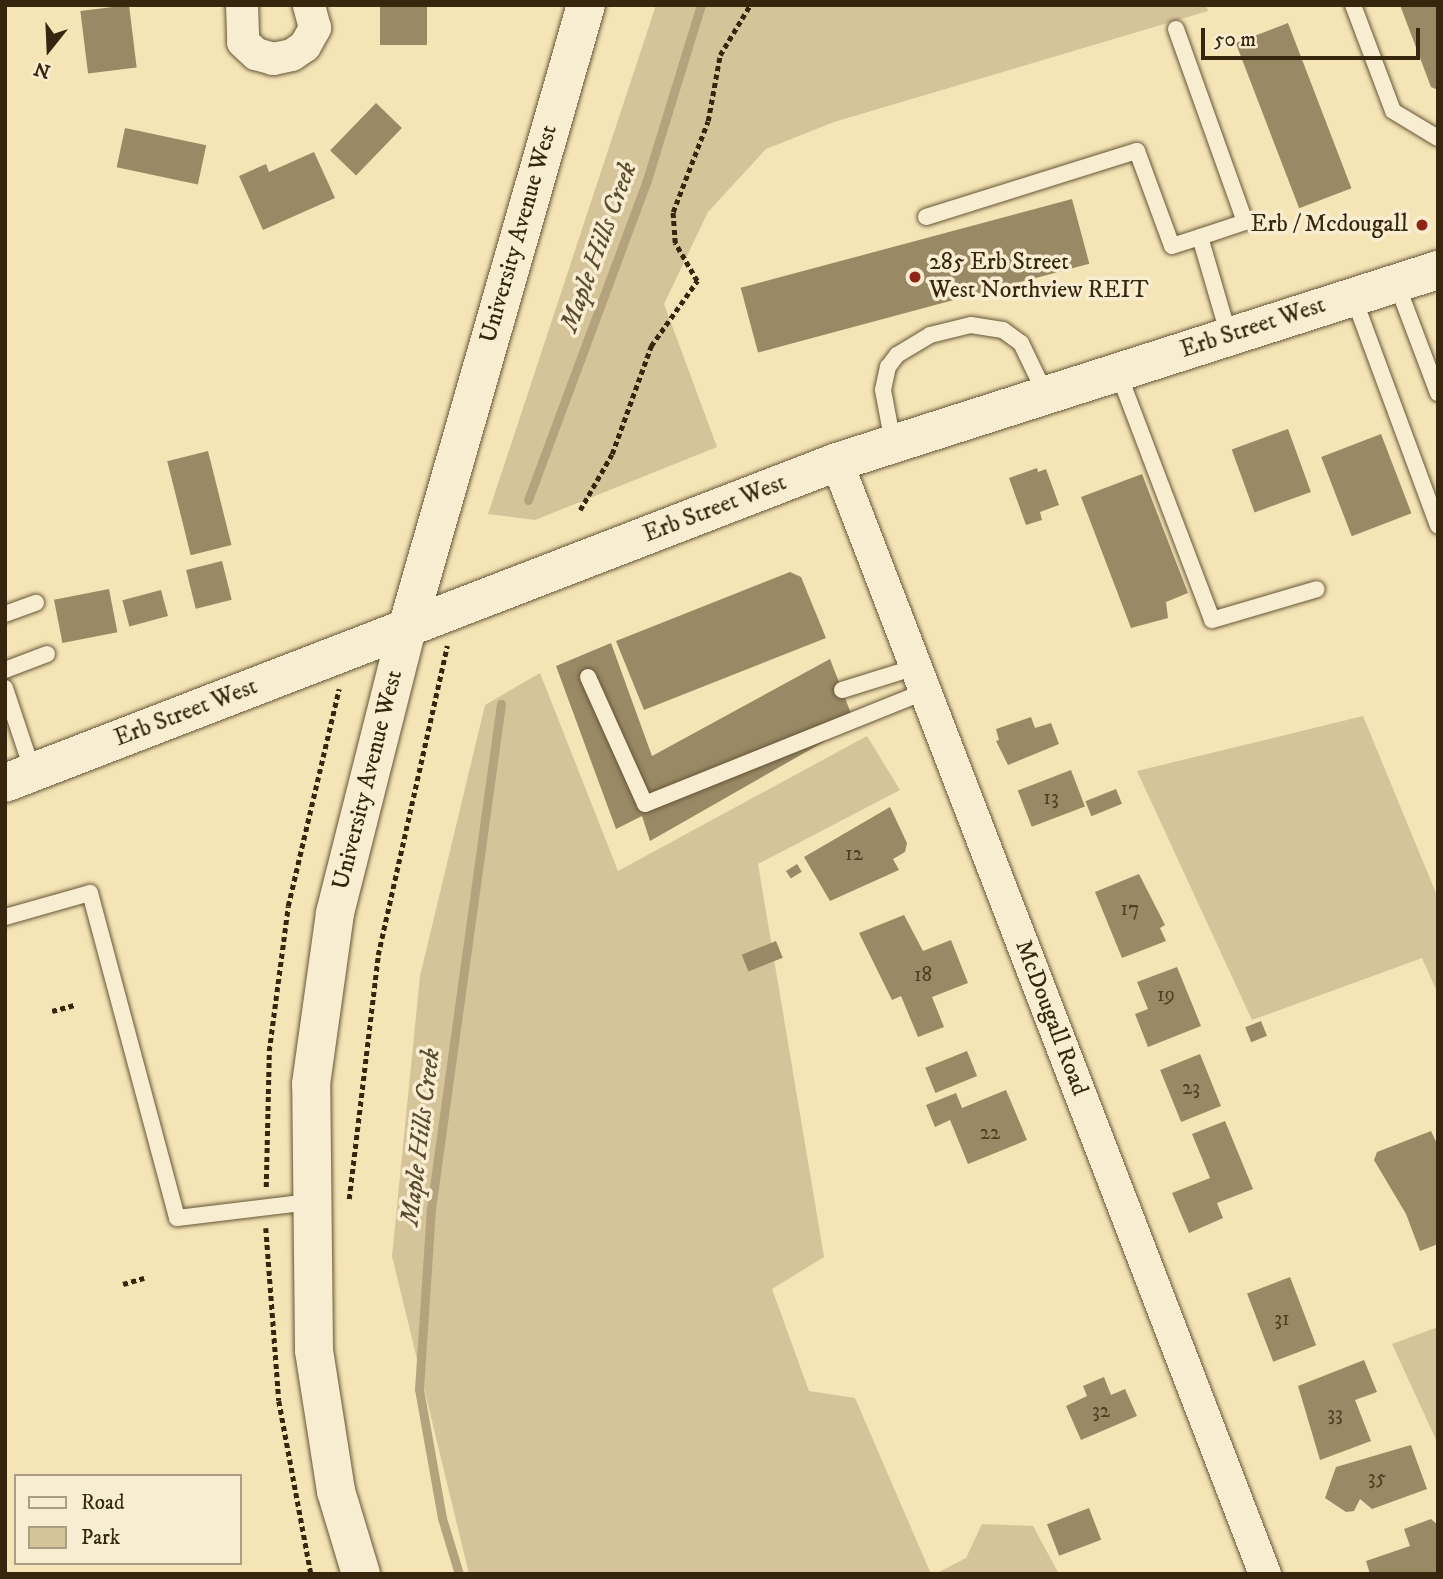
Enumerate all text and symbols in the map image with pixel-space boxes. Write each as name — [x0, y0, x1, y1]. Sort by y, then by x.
north arrow — [14, 14, 84, 84]
scale bar — [1205, 14, 1424, 58]
text: 50 m — [1214, 27, 1256, 53]
text: N — [31, 56, 53, 83]
street label: University Avenue West — [474, 122, 564, 346]
water label: Maple Hills Creek — [554, 158, 644, 336]
place label: Erb / Mcdougall — [1251, 211, 1408, 239]
marker: Erb / Mcdougall — [1414, 217, 1430, 233]
place label: 285 Erb Street West Northview REIT — [929, 249, 1149, 305]
marker: 285 Erb Street West Northview REIT — [907, 269, 923, 285]
street label: Erb Street West — [1177, 291, 1329, 365]
street label: Erb Street West — [639, 469, 791, 549]
street label: University Avenue West — [327, 667, 409, 893]
street label: Erb Street West — [110, 673, 262, 753]
house number: 13 — [1043, 785, 1059, 811]
house number: 12 — [845, 841, 863, 867]
house number: 17 — [1121, 896, 1139, 922]
street label: McDougall Road — [1008, 936, 1094, 1100]
house number: 18 — [914, 962, 932, 988]
house number: 19 — [1157, 982, 1175, 1008]
water label: Maple Hills Creek — [395, 1047, 447, 1227]
house number: 23 — [1182, 1075, 1200, 1101]
house number: 22 — [980, 1120, 1000, 1146]
house number: 31 — [1274, 1306, 1290, 1332]
house number: 32 — [1092, 1398, 1110, 1424]
house number: 33 — [1327, 1401, 1343, 1427]
house number: 35 — [1368, 1465, 1386, 1491]
legend — [14, 1474, 242, 1565]
text: Road — [81, 1490, 125, 1516]
text: Park — [81, 1525, 120, 1551]

